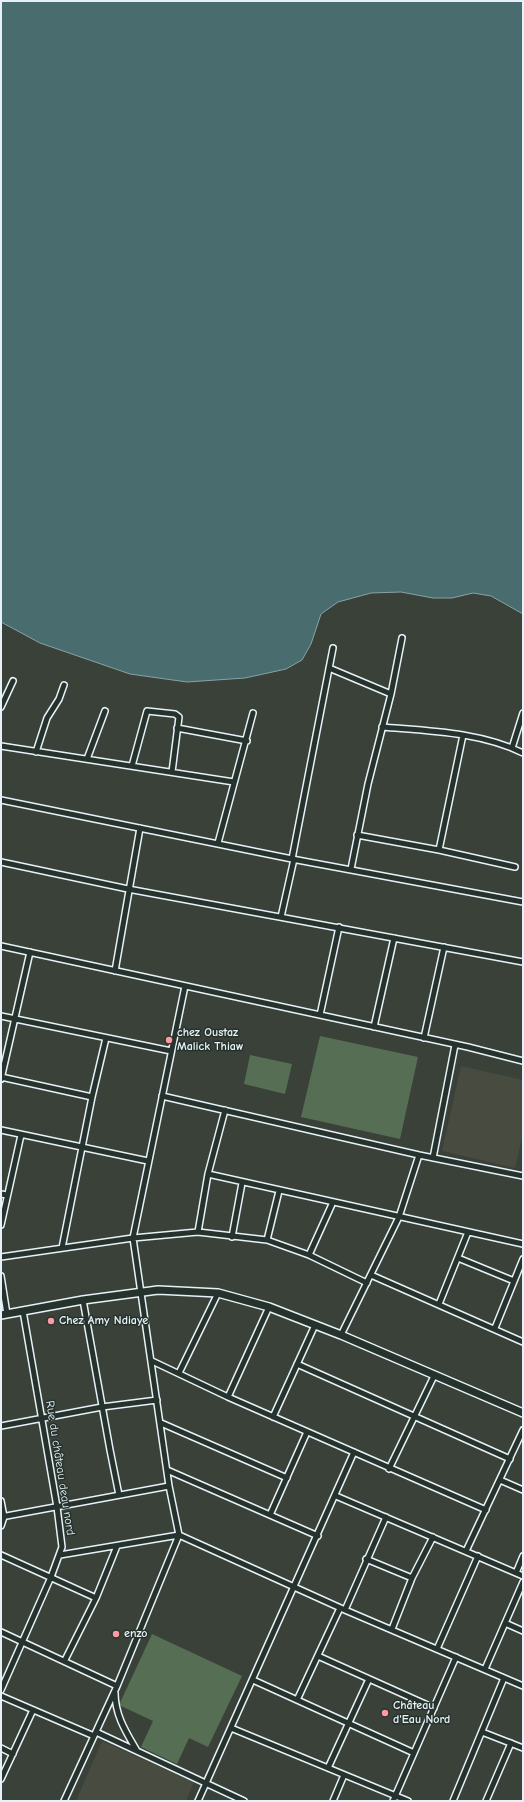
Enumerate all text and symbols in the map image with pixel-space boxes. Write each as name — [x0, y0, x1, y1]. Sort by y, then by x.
place label: chez Oustaz Malick Thiaw — [177, 1026, 243, 1054]
marker: chez Oustaz Malick Thiaw — [164, 1035, 174, 1045]
place label: Chez Amy Ndiaye — [59, 1314, 148, 1328]
marker: Chez Amy Ndiaye — [46, 1316, 56, 1326]
street label: Rue du château deau nord — [42, 1400, 78, 1536]
place label: enzo — [124, 1627, 148, 1641]
marker: enzo — [111, 1629, 121, 1639]
place label: Château d'Eau Nord — [393, 1699, 450, 1727]
marker: Château d'Eau Nord — [380, 1708, 390, 1718]

